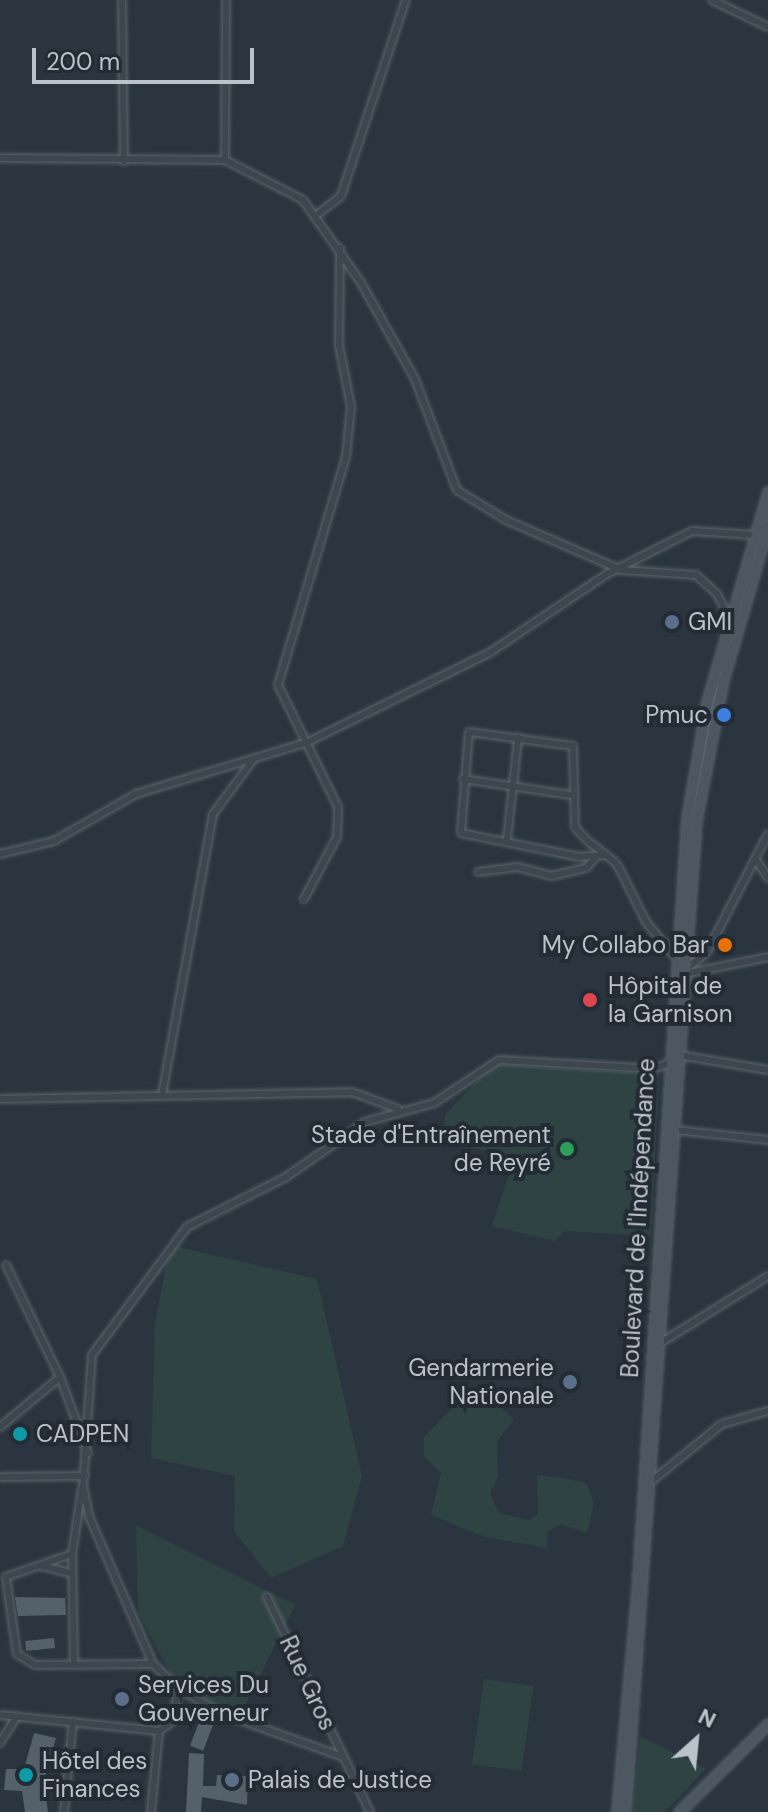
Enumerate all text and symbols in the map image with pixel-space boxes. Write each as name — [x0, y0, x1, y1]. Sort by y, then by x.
scale bar — [36, 32, 258, 82]
text: 200 m — [46, 46, 120, 77]
place label: GMI — [688, 608, 732, 636]
marker: GMI — [663, 613, 681, 631]
place label: Pmuc — [645, 701, 708, 729]
marker: Pmuc — [715, 706, 733, 724]
place label: My Collabo Bar — [542, 931, 709, 959]
marker: My Collabo Bar — [716, 936, 734, 954]
place label: Hôpital de la Garnison — [608, 972, 733, 1028]
marker: Hôpital de la Garnison — [579, 989, 601, 1011]
street label: Boulevard de l'Indépendance — [615, 1058, 661, 1378]
place label: Stade d'Entraînement de Reyré — [311, 1121, 551, 1177]
marker: Stade d'Entraînement de Reyré — [558, 1140, 576, 1158]
place label: Gendarmerie Nationale — [408, 1354, 554, 1410]
marker: Gendarmerie Nationale — [561, 1373, 579, 1391]
place label: CADPEN — [36, 1420, 129, 1448]
marker: CADPEN — [11, 1425, 29, 1443]
street label: Rue Gros — [274, 1631, 342, 1735]
place label: Services Du Gouverneur — [138, 1671, 269, 1727]
marker: Services Du Gouverneur — [113, 1690, 131, 1708]
north arrow — [656, 1700, 736, 1780]
text: N — [693, 1702, 721, 1735]
place label: Hôtel des Finances — [42, 1747, 147, 1803]
marker: Hôtel des Finances — [17, 1766, 35, 1784]
place label: Palais de Justice — [248, 1766, 432, 1794]
marker: Palais de Justice — [223, 1771, 241, 1789]

